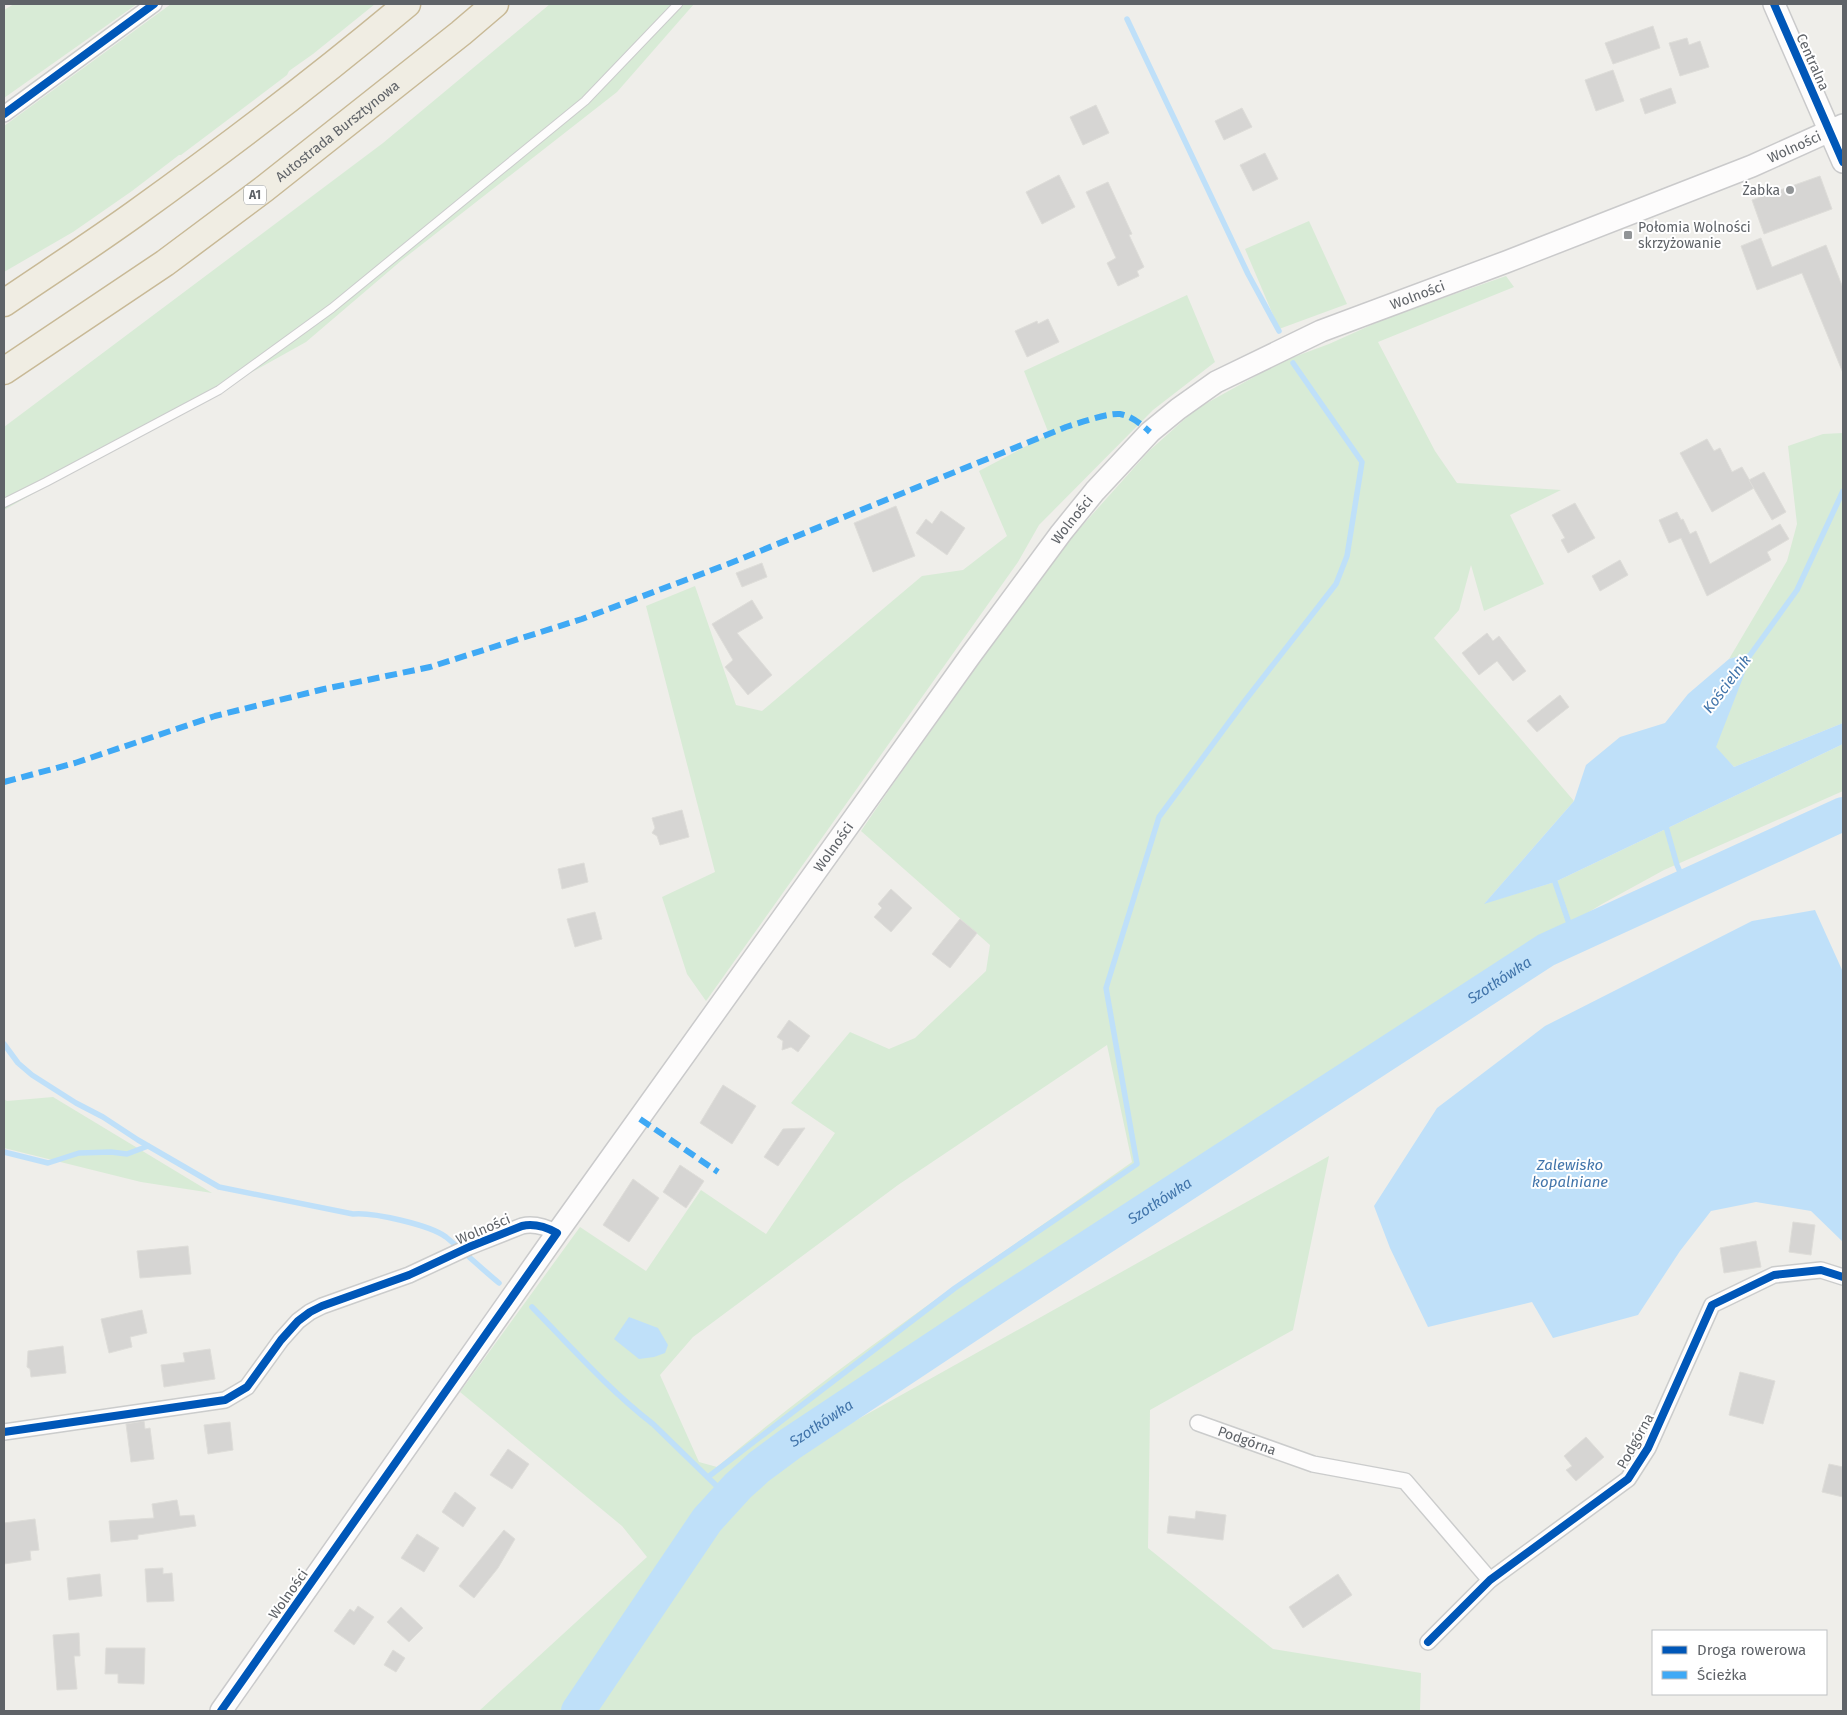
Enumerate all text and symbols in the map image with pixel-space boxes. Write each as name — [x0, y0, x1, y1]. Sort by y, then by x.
street label: Centralna — [1792, 31, 1833, 93]
street label: Autostrada Bursztynowa — [272, 77, 403, 186]
street label: Wolności — [1765, 128, 1824, 167]
place label: Żabka — [1742, 181, 1780, 199]
marker: Żabka — [1784, 184, 1796, 196]
road number: A1 — [244, 186, 266, 204]
place label: Połomia Wolności skrzyżowanie — [1638, 219, 1751, 252]
marker: Połomia Wolności skrzyżowanie — [1622, 229, 1634, 241]
street label: Wolności — [1388, 278, 1447, 314]
street label: Wolności — [1048, 492, 1097, 548]
water label: Kościelnik — [1699, 651, 1755, 717]
street label: Wolności — [810, 819, 857, 876]
water label: Szotkówka — [1463, 953, 1535, 1008]
water label: Zalewisko kopalniane — [1532, 1156, 1608, 1191]
water label: Szotkówka — [1124, 1173, 1195, 1229]
street label: Wolności — [454, 1210, 513, 1248]
water label: Szotkówka — [785, 1396, 857, 1451]
street label: Podgórna — [1613, 1411, 1658, 1472]
street label: Podgórna — [1215, 1423, 1278, 1459]
street label: Wolności — [265, 1566, 312, 1623]
legend — [1652, 1630, 1827, 1695]
text: Droga rowerowa — [1697, 1641, 1806, 1659]
text: Ścieżka — [1697, 1666, 1747, 1684]

